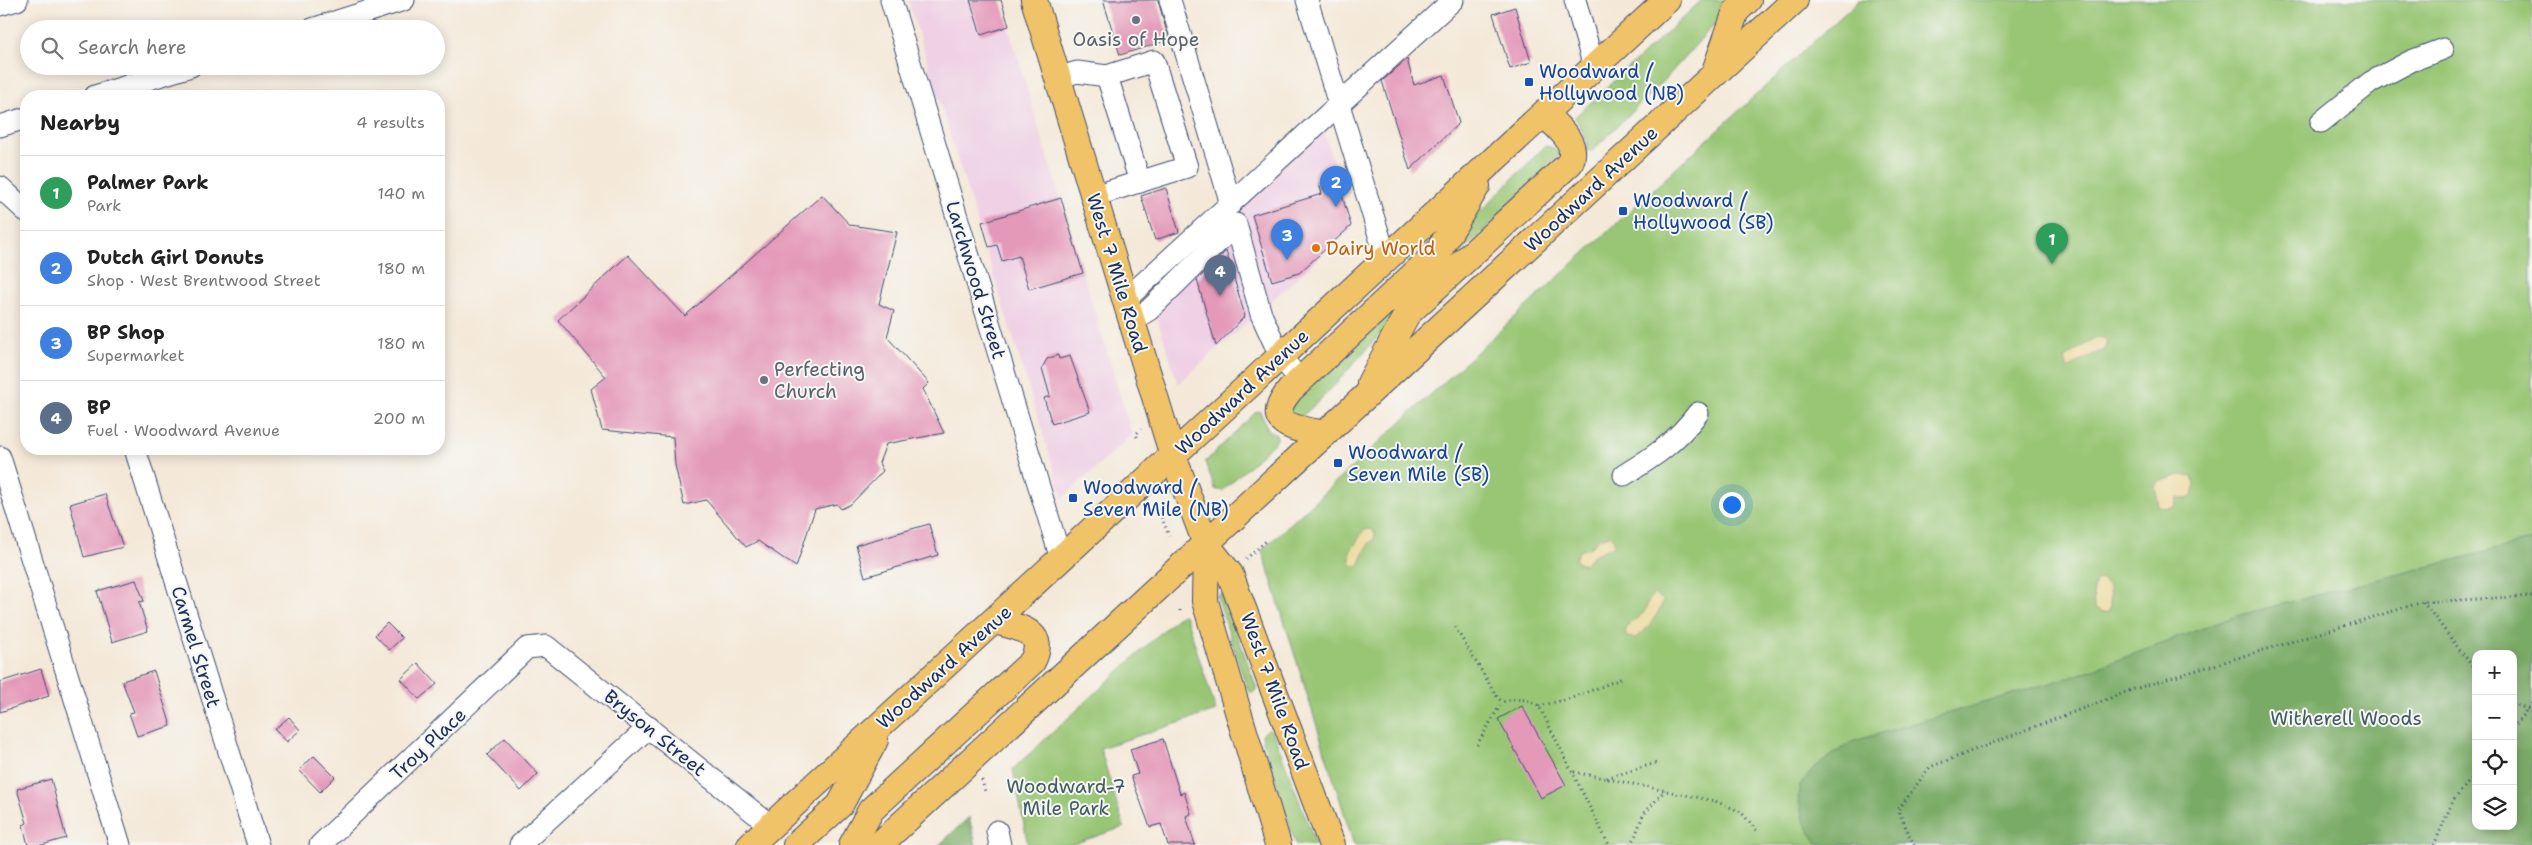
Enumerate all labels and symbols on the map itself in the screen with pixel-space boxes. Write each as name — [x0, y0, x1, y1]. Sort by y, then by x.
marker: Oasis of Hope — [1130, 14, 1142, 26]
place label: Oasis of Hope — [1073, 27, 1199, 52]
place label: Woodward / Hollywood (NB) — [1539, 59, 1684, 106]
marker: Woodward / Hollywood (NB) — [1523, 76, 1535, 88]
street label: Woodward Avenue — [1519, 121, 1663, 257]
pin: 2 — [1320, 166, 1352, 207]
place label: Woodward / Hollywood (SB) — [1633, 188, 1773, 235]
street label: West 7 Mile Road — [1081, 190, 1153, 356]
street label: Larchwood Street — [940, 198, 1012, 362]
marker: Woodward / Hollywood (SB) — [1617, 205, 1629, 217]
pin: 3 — [1271, 219, 1303, 260]
pin: 1 — [2036, 223, 2068, 264]
place label: Dairy World — [1326, 236, 1436, 261]
marker: Dairy World — [1310, 242, 1322, 254]
pin: 4 — [1204, 255, 1236, 296]
street label: Woodward Avenue — [1170, 324, 1314, 460]
place label: Perfecting Church — [774, 357, 865, 404]
marker: Perfecting Church — [758, 374, 770, 386]
place label: Woodward / Seven Mile (SB) — [1348, 440, 1489, 487]
marker: Woodward / Seven Mile (SB) — [1332, 457, 1344, 469]
place label: Woodward / Seven Mile (NB) — [1083, 475, 1229, 522]
marker: Woodward / Seven Mile (NB) — [1067, 492, 1079, 504]
your location — [1719, 492, 1745, 518]
street label: Carmel Street — [166, 583, 226, 711]
street label: Woodward Avenue — [871, 600, 1017, 734]
street label: West 7 Mile Road — [1235, 609, 1315, 773]
street label: Bryson Street — [599, 684, 711, 782]
street label: Troy Place — [385, 702, 471, 786]
park label: Witherell Woods — [2270, 706, 2422, 731]
park label: Woodward-7 Mile Park — [1006, 774, 1126, 821]

